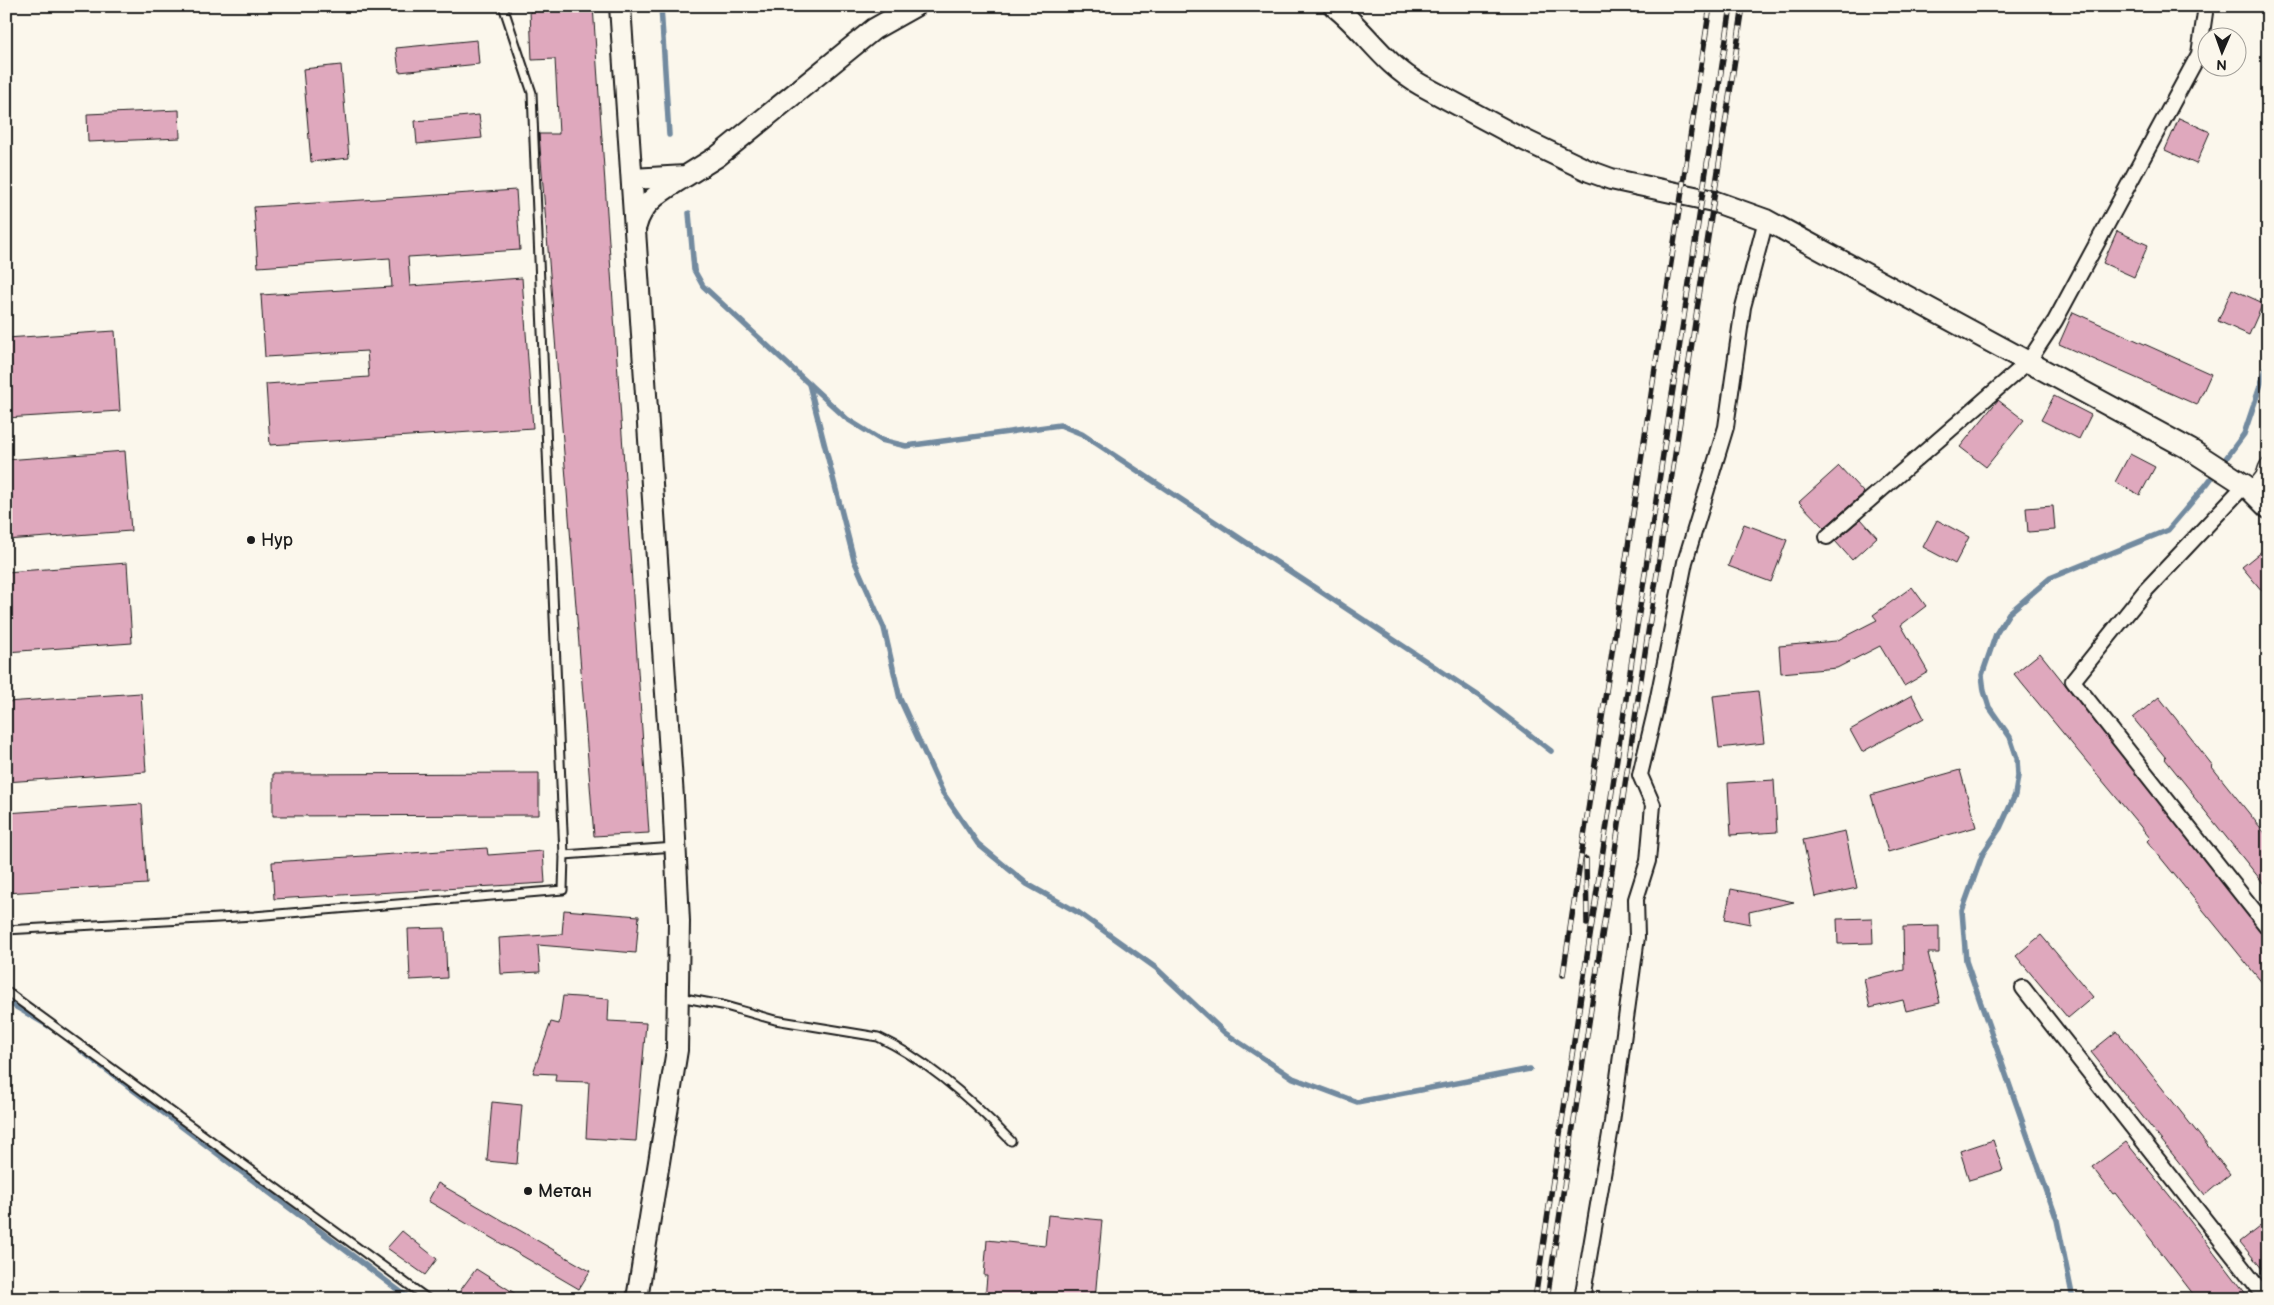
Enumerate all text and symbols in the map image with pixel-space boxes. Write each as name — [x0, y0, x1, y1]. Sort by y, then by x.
north arrow — [2196, 28, 2246, 78]
text: N — [2216, 56, 2227, 73]
place label: Нур — [261, 530, 293, 551]
marker: Нур — [245, 534, 257, 546]
place label: Метан — [538, 1181, 592, 1202]
marker: Метан — [522, 1185, 534, 1197]

